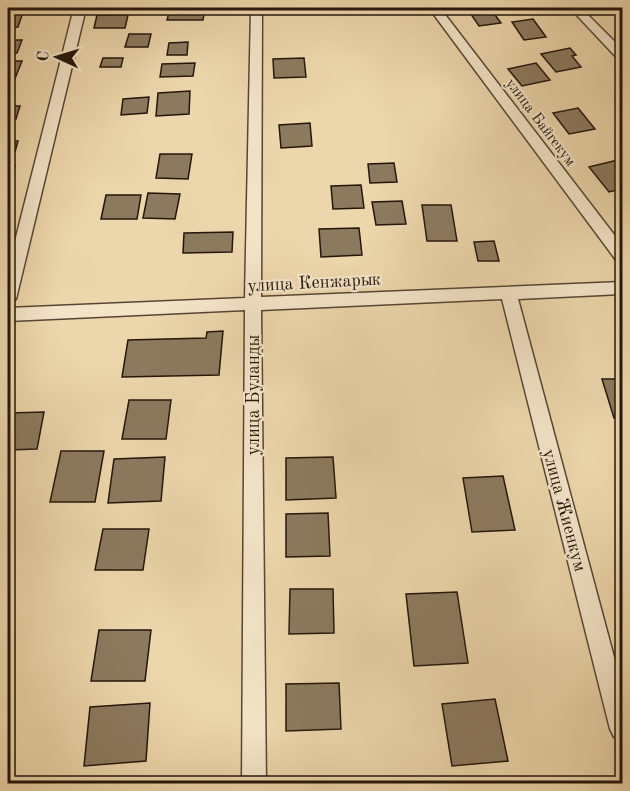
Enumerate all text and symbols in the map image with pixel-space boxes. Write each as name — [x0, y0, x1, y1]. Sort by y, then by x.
north arrow — [27, 27, 87, 87]
text: С — [36, 50, 52, 62]
street label: улица Байгекум — [502, 76, 578, 170]
street label: улица Кенжарык — [247, 271, 381, 295]
street label: улица Буланды — [245, 334, 263, 455]
street label: улица Жиенкум — [539, 447, 589, 573]

